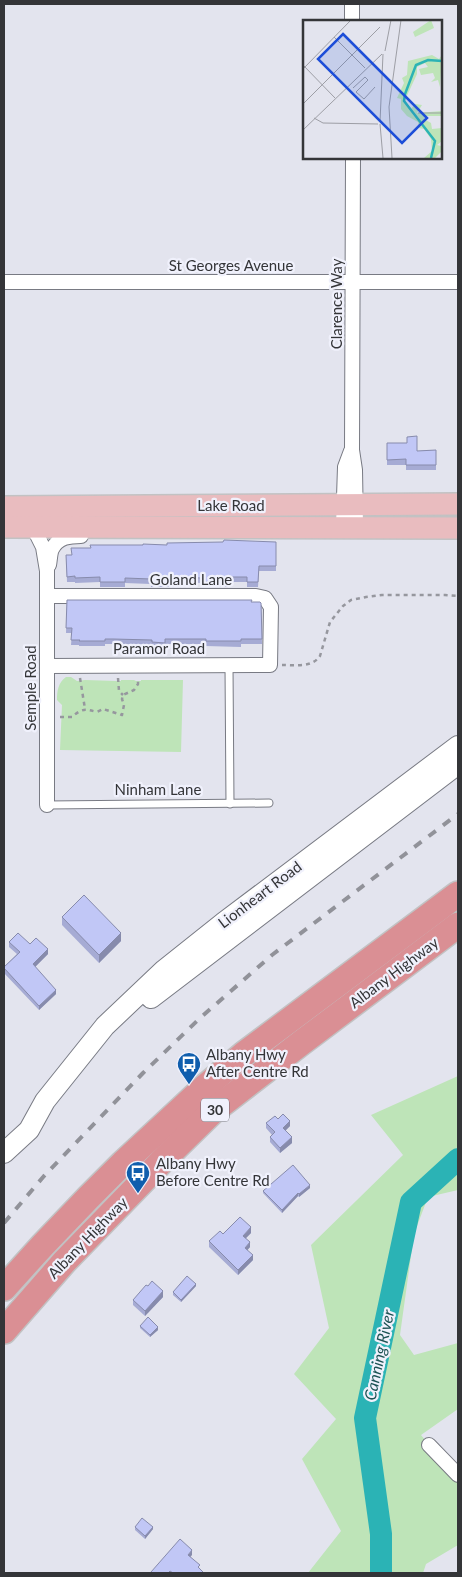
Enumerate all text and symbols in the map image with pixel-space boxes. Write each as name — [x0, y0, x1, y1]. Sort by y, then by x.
inset map — [303, 20, 442, 159]
street label: St Georges Avenue — [169, 256, 293, 274]
street label: Clarence Way — [327, 258, 345, 349]
street label: Lake Road — [197, 496, 265, 514]
street label: Goland Lane — [150, 570, 232, 588]
street label: Paramor Road — [113, 639, 205, 657]
street label: Semple Road — [21, 645, 39, 731]
street label: Ninham Lane — [115, 780, 201, 798]
street label: Lionheart Road — [214, 857, 305, 931]
street label: Albany Highway — [345, 933, 442, 1011]
place label: Albany Hwy After Centre Rd — [206, 1045, 309, 1080]
bus stop icon: Albany Hwy After Centre Rd — [176, 1051, 202, 1085]
road number: 30 — [201, 1098, 229, 1122]
place label: Albany Hwy Before Centre Rd — [156, 1154, 270, 1189]
bus stop icon: Albany Hwy Before Centre Rd — [125, 1160, 151, 1194]
street label: Albany Highway — [44, 1192, 131, 1282]
water label: Canning River — [360, 1307, 397, 1402]

